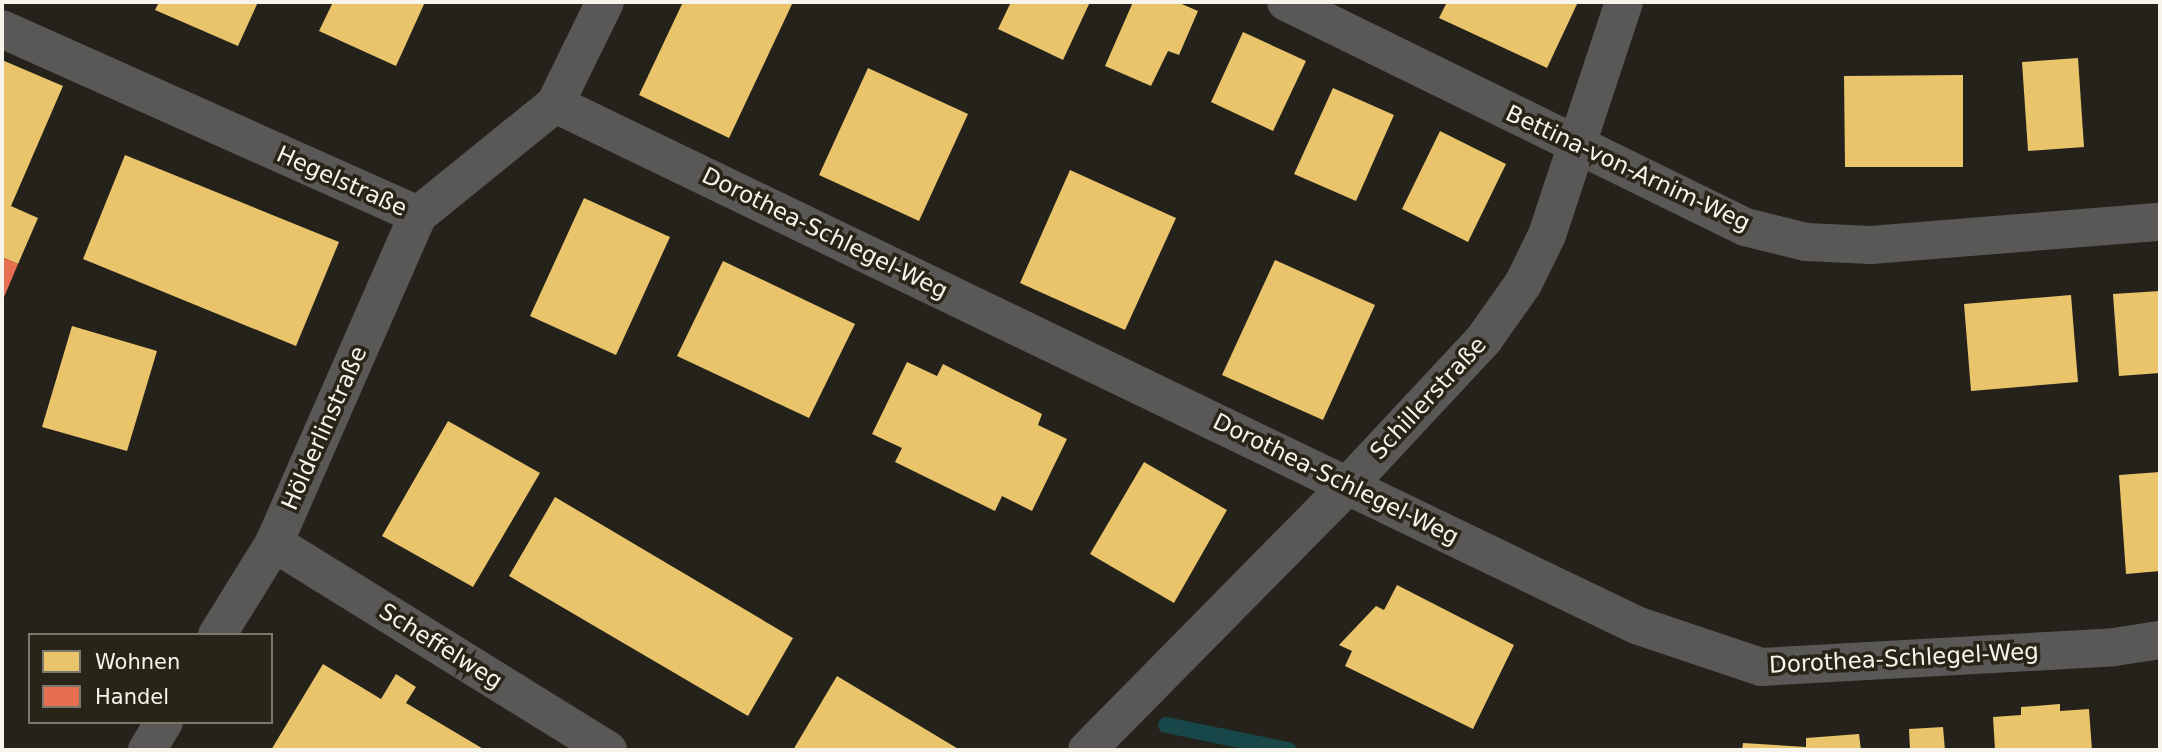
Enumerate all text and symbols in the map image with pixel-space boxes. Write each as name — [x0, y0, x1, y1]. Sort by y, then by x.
street label: Bettina-von-Arnim-Weg — [1501, 99, 1755, 237]
street label: Hegelstraße — [273, 140, 411, 222]
street label: Dorothea-Schlegel-Weg — [698, 161, 952, 305]
street label: Schillerstraße — [1364, 331, 1492, 465]
street label: Hölderlinstraße — [275, 342, 373, 514]
street label: Dorothea-Schlegel-Weg — [1209, 407, 1463, 551]
street label: Scheffelweg — [374, 597, 508, 695]
legend — [28, 633, 273, 724]
street label: Dorothea-Schlegel-Weg — [1768, 637, 2040, 679]
text: Wohnen — [95, 650, 180, 674]
text: Handel — [95, 685, 169, 709]

